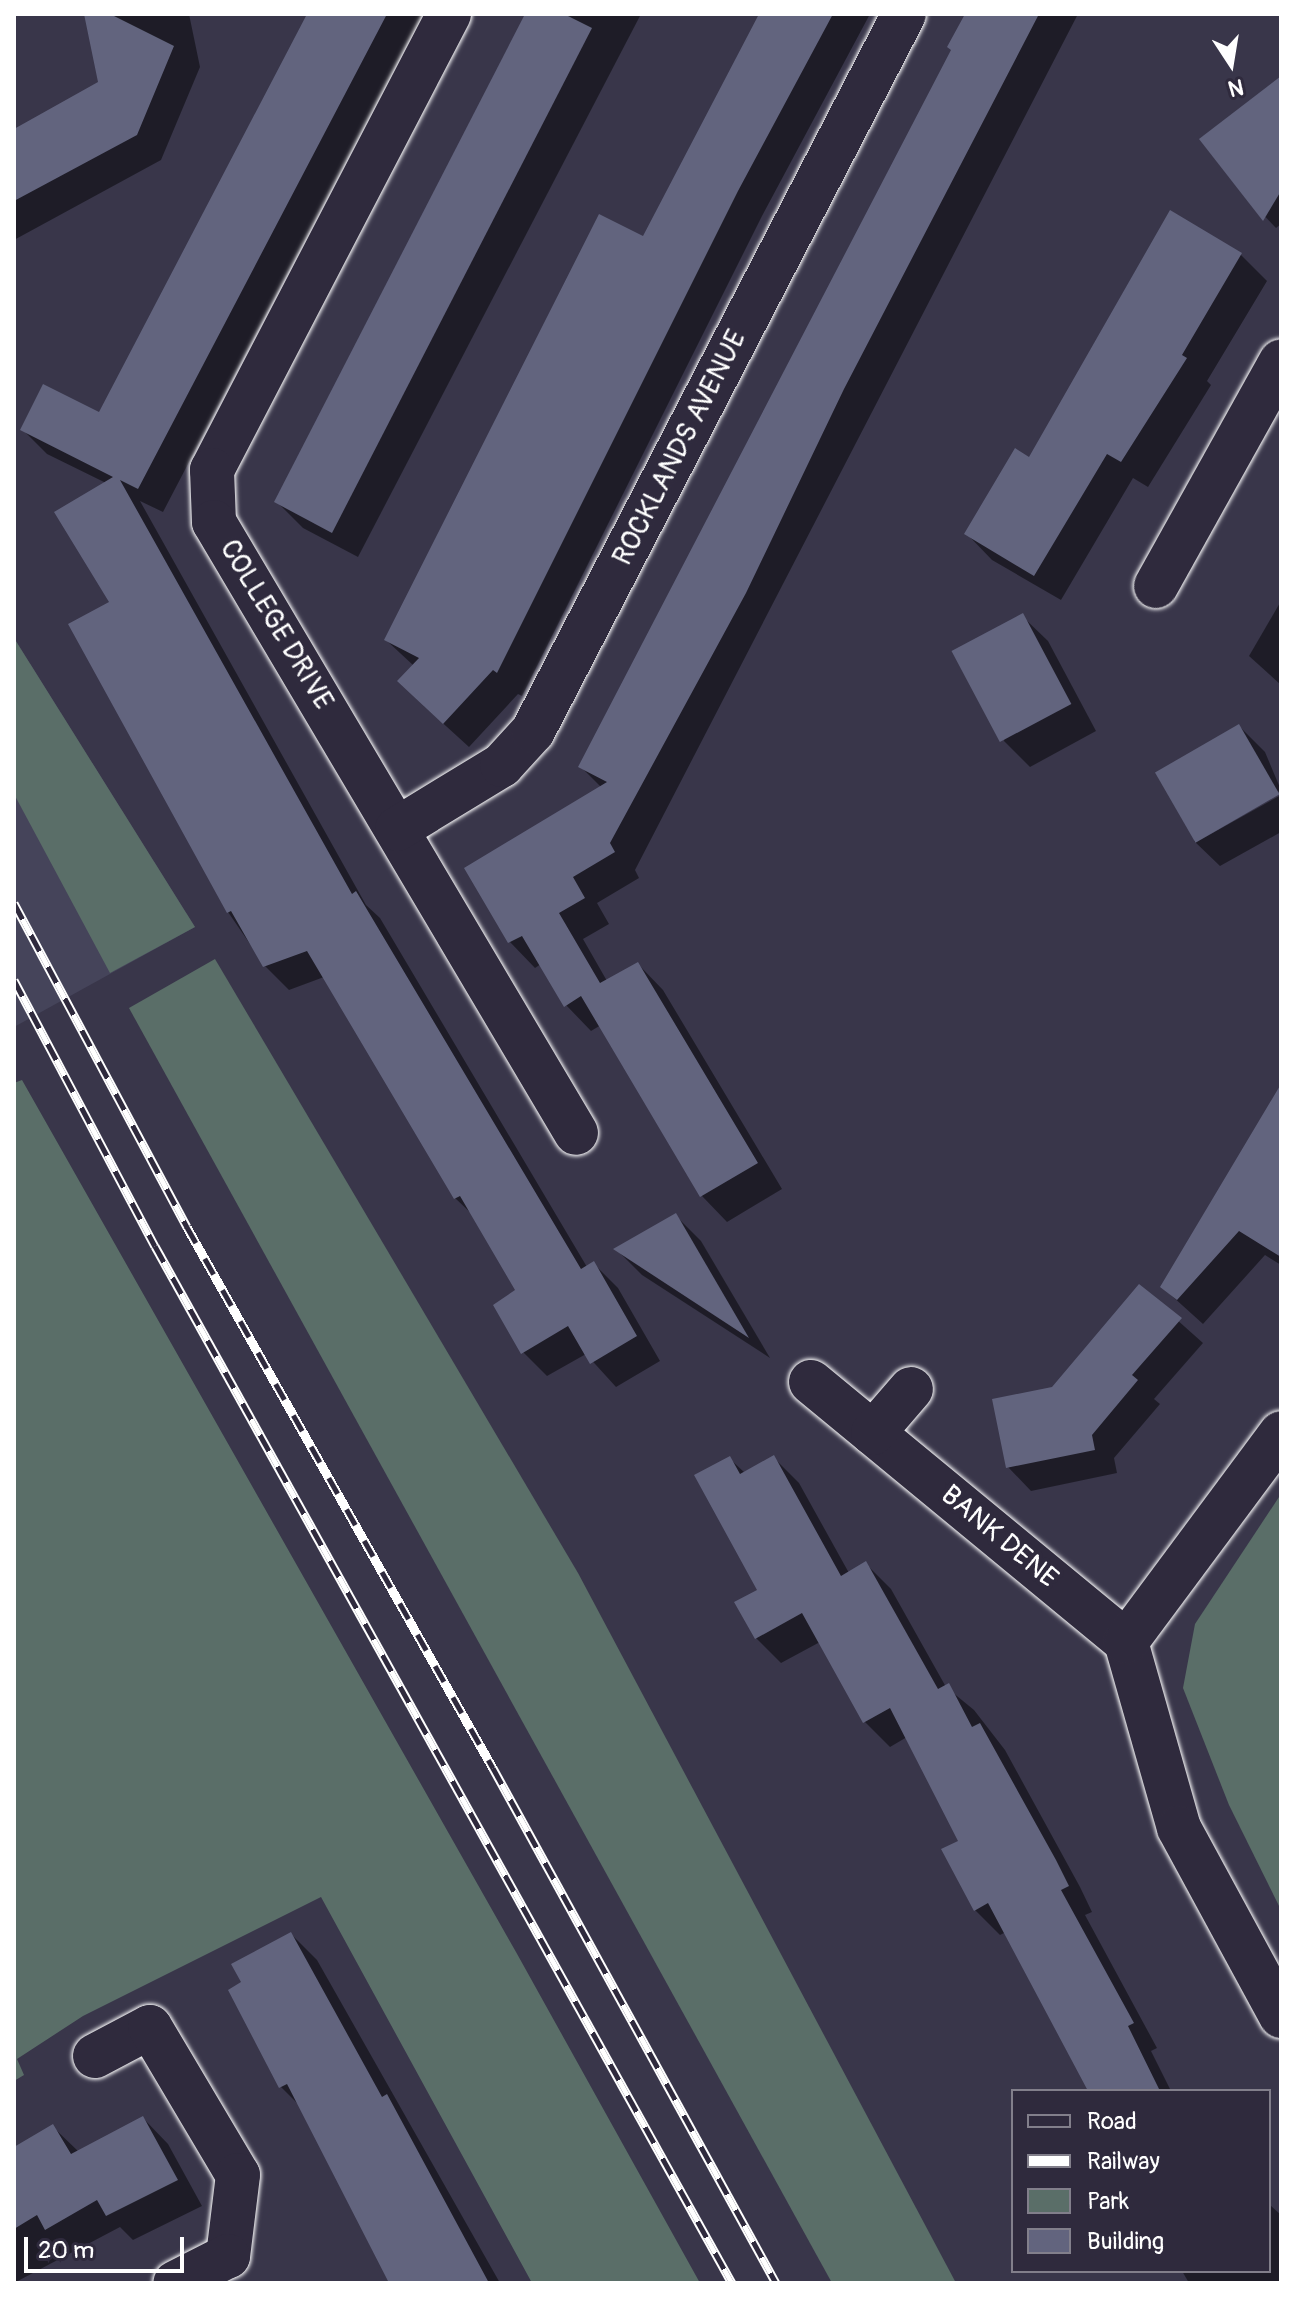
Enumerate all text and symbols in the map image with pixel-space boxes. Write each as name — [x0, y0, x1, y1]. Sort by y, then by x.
north arrow — [1191, 24, 1271, 104]
text: N — [1226, 72, 1246, 103]
street label: ROCKLANDS AVENUE — [606, 325, 754, 571]
street label: COLLEGE DRIVE — [212, 534, 340, 716]
street label: BANK DENE — [934, 1478, 1064, 1596]
legend — [1011, 2089, 1271, 2273]
text: Road — [1087, 2107, 1137, 2136]
text: Railway — [1087, 2147, 1160, 2176]
text: Park — [1087, 2187, 1129, 2216]
scale bar — [28, 2221, 188, 2271]
text: Building — [1087, 2227, 1164, 2256]
text: 20 m — [38, 2236, 94, 2265]

